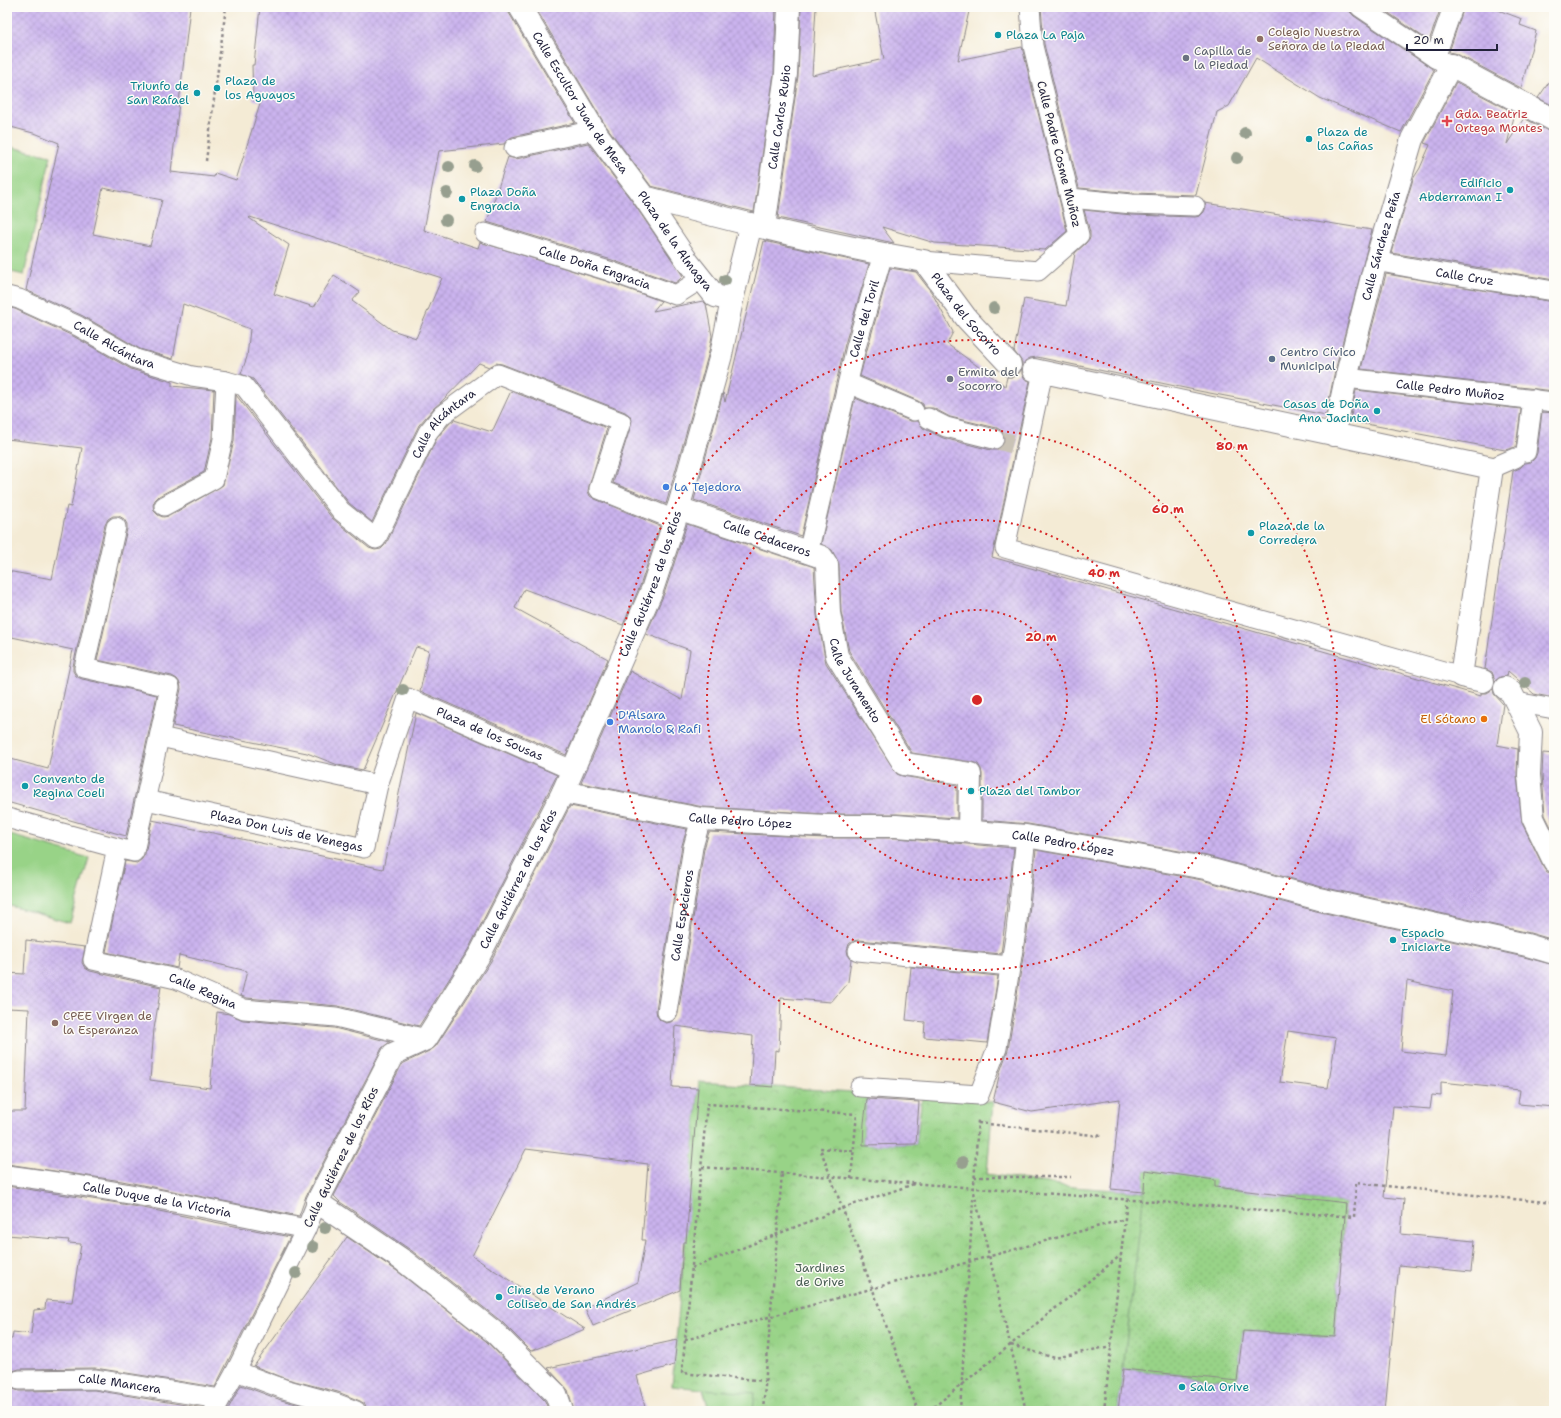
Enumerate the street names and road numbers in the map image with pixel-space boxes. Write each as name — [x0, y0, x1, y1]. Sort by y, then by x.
street label: Calle Escultor Juan de Mesa — [529, 28, 632, 177]
street label: Calle Carlos Rubio — [764, 64, 794, 170]
street label: Calle Padre Cosme Muñoz — [1033, 79, 1085, 229]
street label: Plaza de la Almagra — [634, 188, 716, 295]
street label: Calle Sánchez Peña — [1358, 189, 1404, 302]
street label: Calle Doña Engracia — [537, 242, 653, 293]
street label: Calle Cruz — [1434, 264, 1495, 289]
street label: Plaza del Socorro — [927, 269, 1005, 359]
street label: Calle del Toril — [846, 278, 883, 359]
street label: Calle Alcántara — [71, 317, 157, 372]
street label: Calle Pedro Muñoz — [1395, 376, 1506, 404]
street label: Calle Alcántara — [408, 385, 479, 461]
street label: Calle Gutiérrez de los Ríos — [616, 509, 685, 659]
street label: Calle Cedaceros — [721, 516, 813, 561]
street label: Calle Juramento — [826, 637, 885, 726]
street label: Plaza de los Sousas — [434, 703, 546, 764]
street label: Plaza Don Luis de Venegas — [209, 806, 365, 856]
street label: Calle Gutiérrez de los Ríos — [476, 806, 561, 952]
street label: Calle Pedro López — [687, 809, 793, 832]
street label: Calle Pedro López — [1011, 827, 1116, 860]
street label: Calle Especieros — [667, 868, 697, 962]
street label: Calle Regina — [167, 970, 240, 1013]
street label: Calle Gutiérrez de los Ríos — [300, 1084, 382, 1230]
street label: Calle Duque de la Victoria — [82, 1178, 233, 1221]
street label: Calle Mancera — [78, 1371, 163, 1398]

